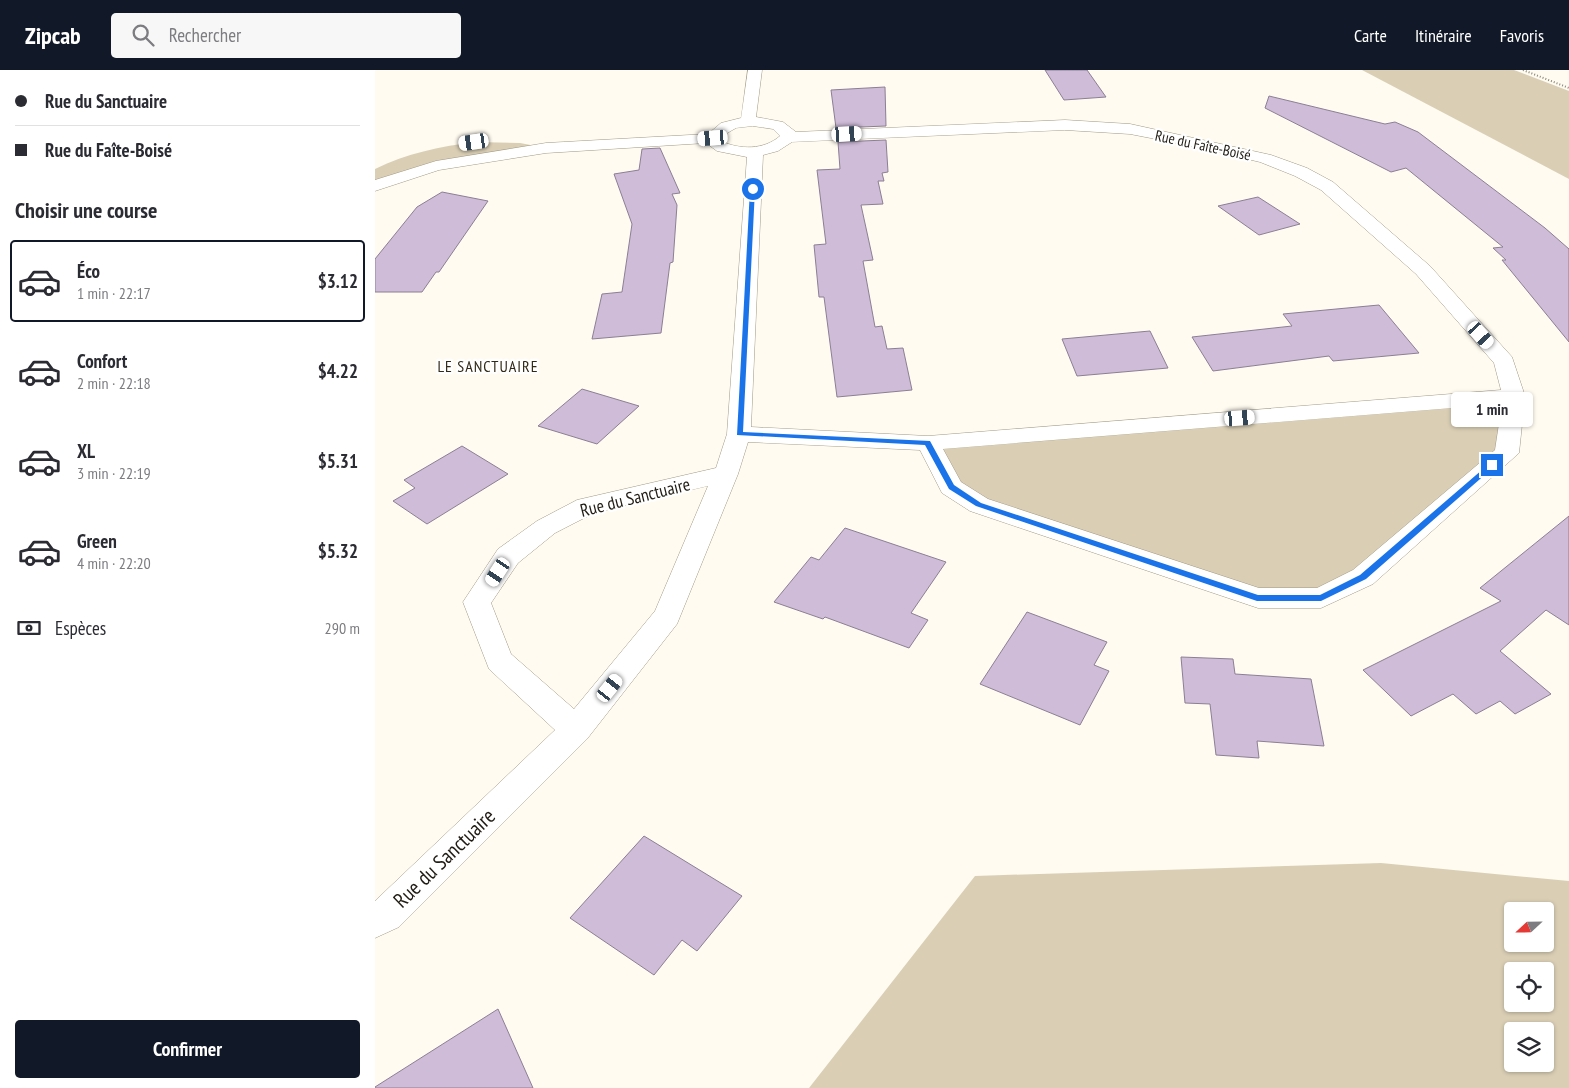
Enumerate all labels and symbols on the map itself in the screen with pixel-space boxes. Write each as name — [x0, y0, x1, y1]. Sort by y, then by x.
car — [831, 126, 862, 142]
street label: Rue du Faîte-Boisé — [1153, 126, 1253, 164]
car — [697, 129, 728, 147]
car — [458, 132, 489, 152]
route start — [742, 178, 764, 200]
car — [1465, 319, 1496, 351]
district label: LE SANCTUAIRE — [437, 356, 539, 376]
callout: 1 min — [1451, 392, 1533, 428]
car — [1224, 409, 1255, 427]
route end — [1481, 454, 1503, 476]
street label: Rue du Sanctuaire — [578, 472, 692, 522]
car — [483, 555, 512, 589]
car — [594, 672, 625, 704]
street label: Rue du Sanctuaire — [387, 803, 501, 913]
north arrow — [1504, 902, 1554, 952]

